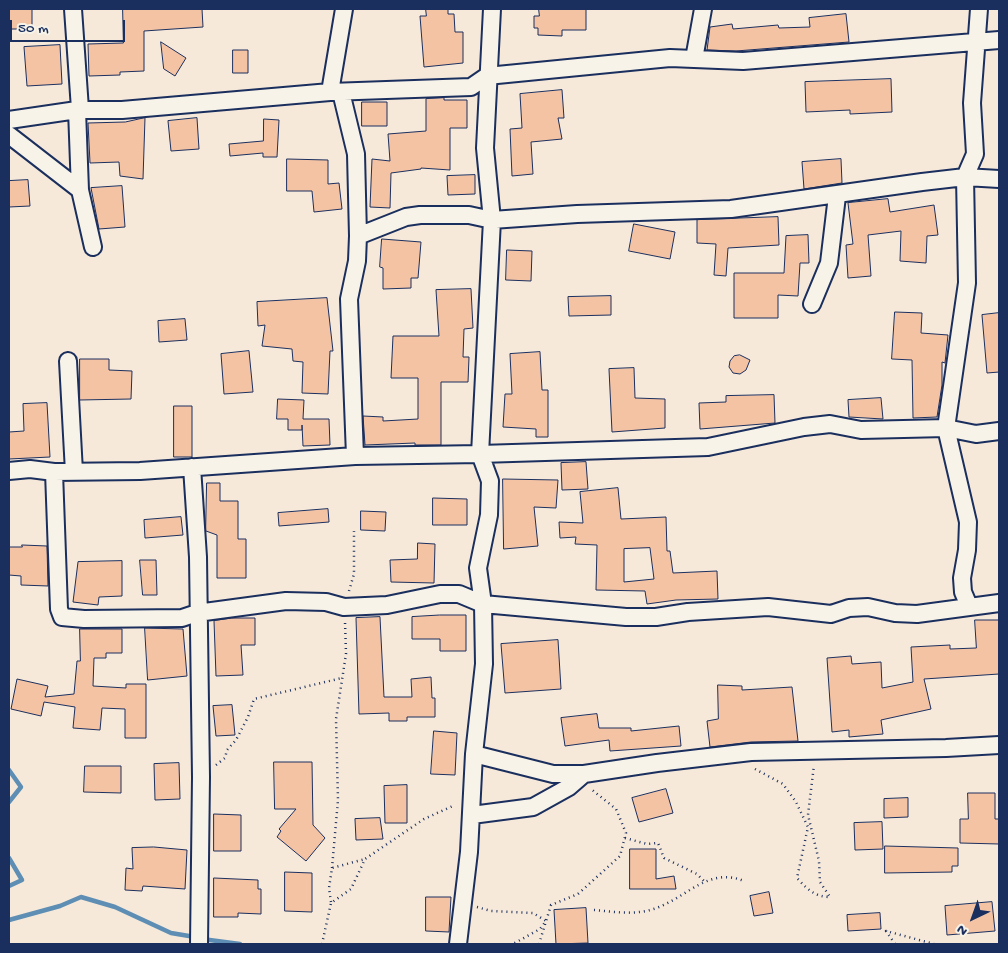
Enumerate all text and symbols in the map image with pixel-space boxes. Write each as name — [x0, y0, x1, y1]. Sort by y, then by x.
scale bar — [12, 10, 128, 42]
text: 50 m — [18, 20, 49, 38]
north arrow — [948, 893, 998, 943]
text: N — [954, 920, 972, 939]

